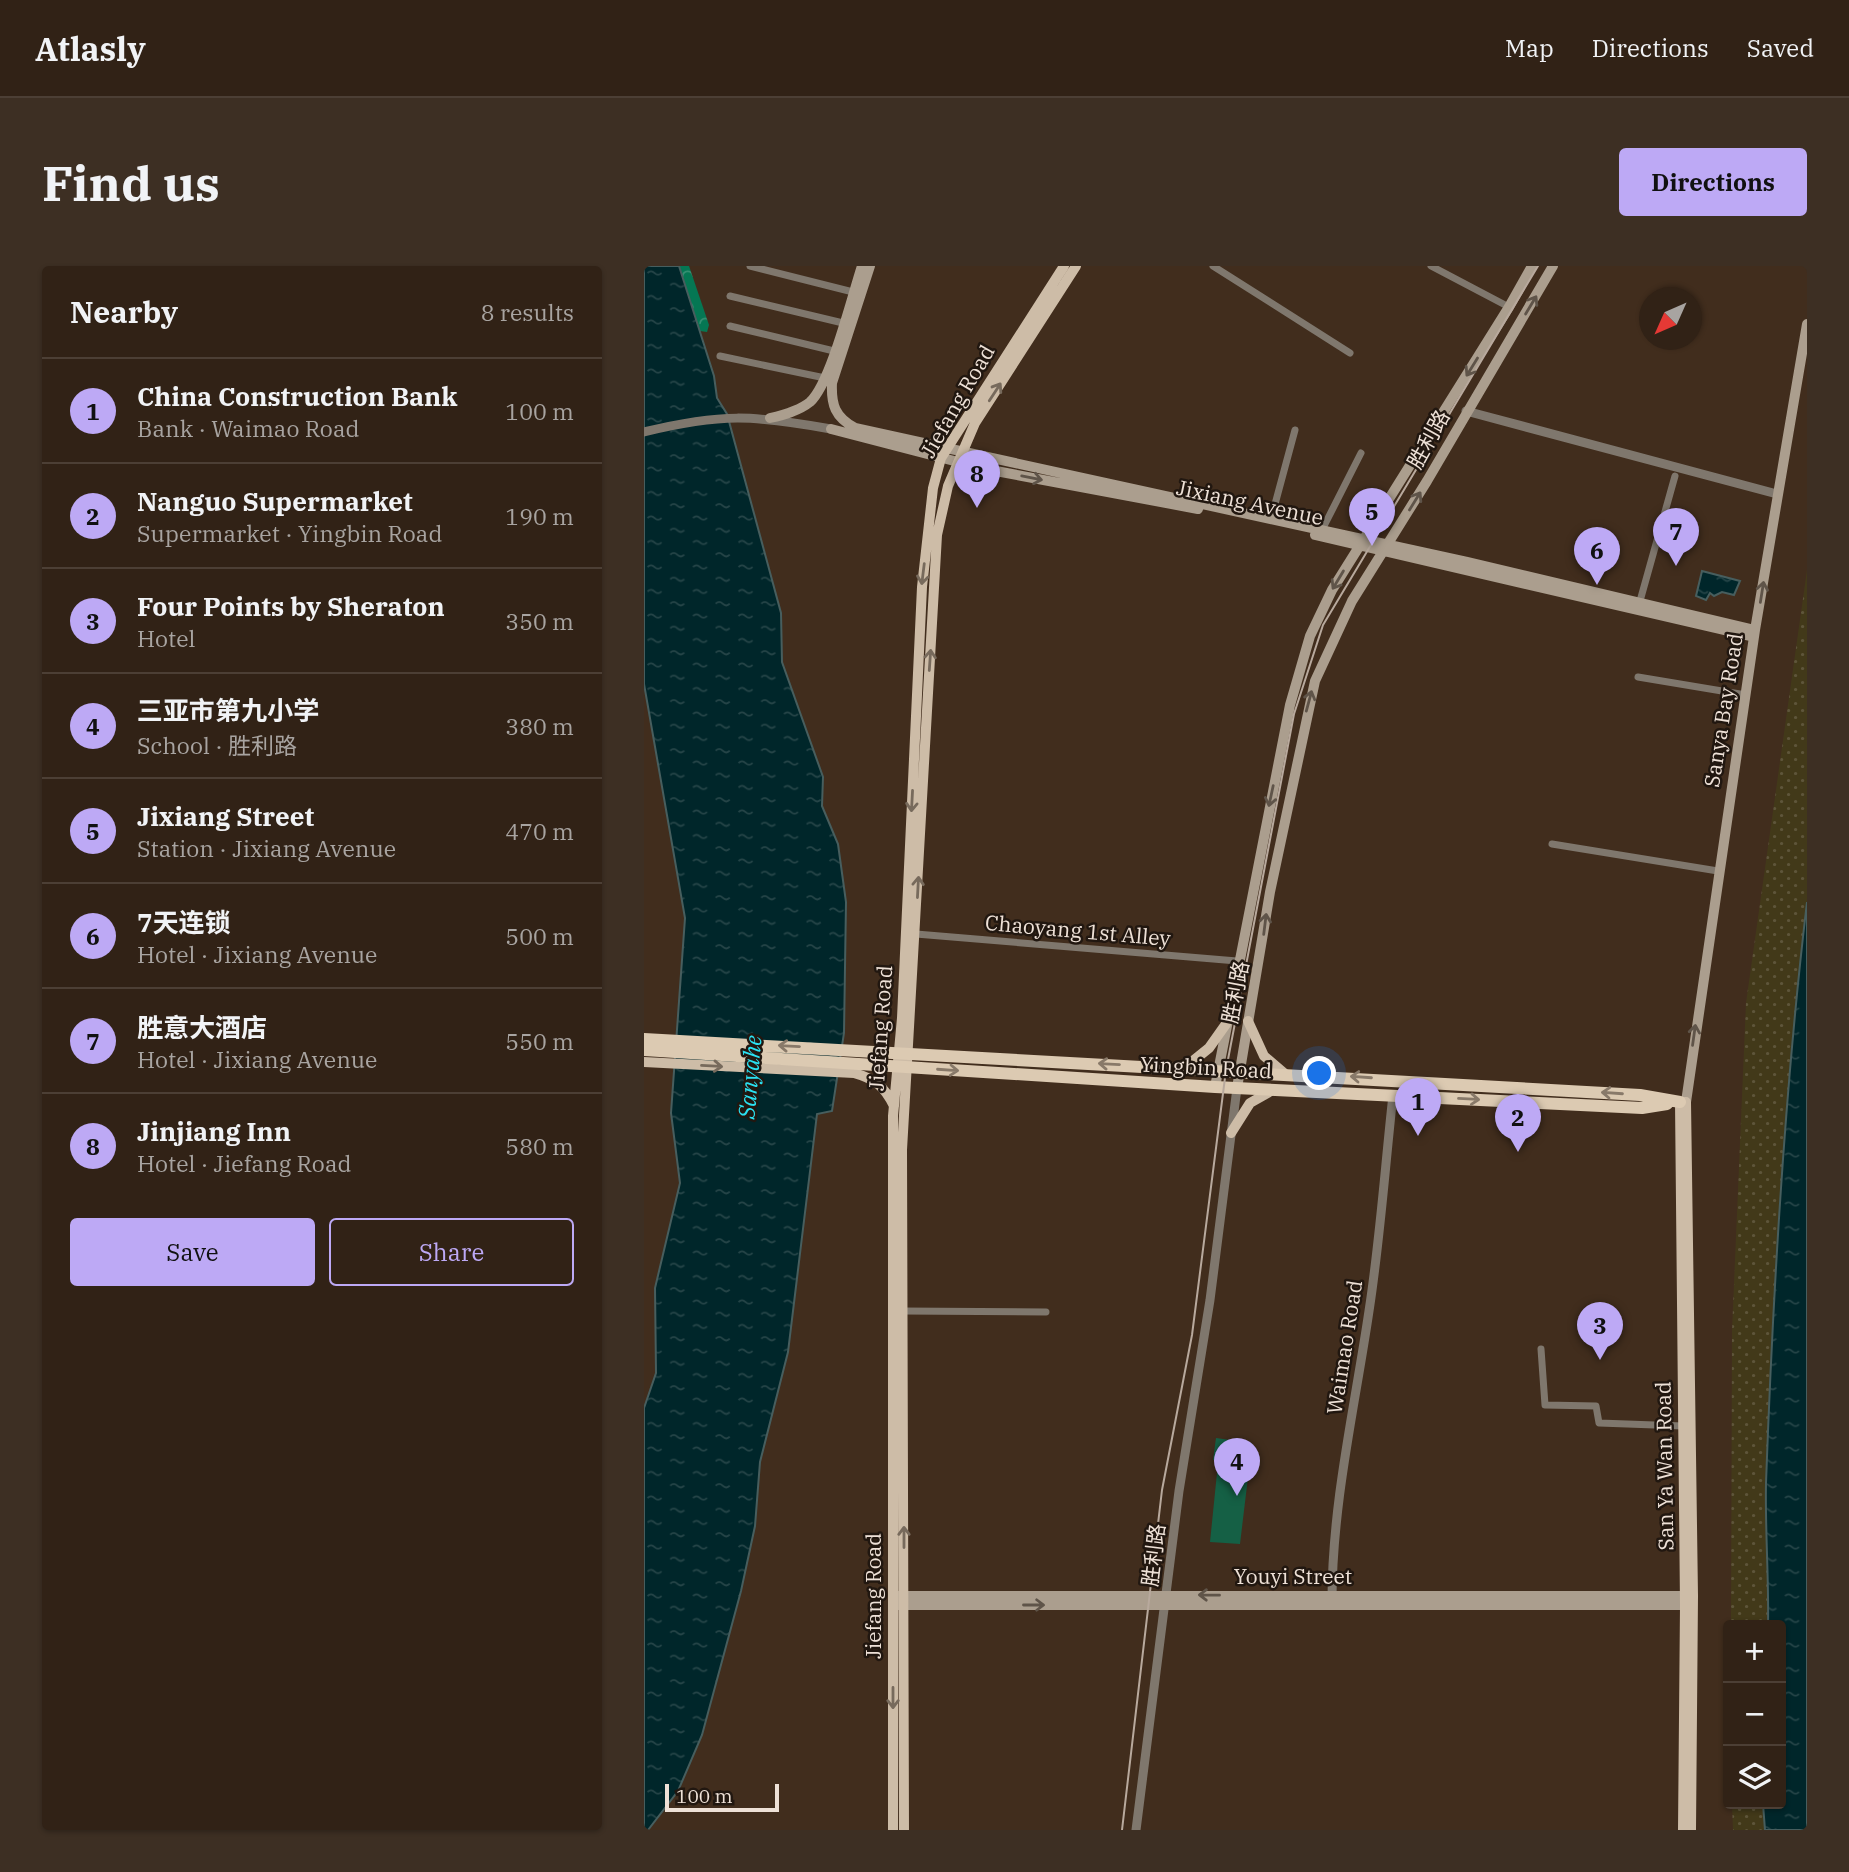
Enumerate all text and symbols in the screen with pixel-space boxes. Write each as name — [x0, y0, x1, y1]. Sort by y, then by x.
text: Atlasly — [35, 27, 146, 70]
text: Map — [1505, 32, 1554, 64]
text: Directions — [1592, 32, 1709, 64]
text: Saved — [1747, 32, 1814, 64]
button: Directions — [1619, 148, 1807, 216]
text: Find us — [42, 151, 220, 214]
north arrow — [1639, 287, 1702, 350]
text: Nearby — [70, 292, 178, 331]
one-way arrow — [1524, 296, 1538, 316]
text: 8 results — [481, 297, 574, 327]
street label: Jiefang Road — [913, 339, 1001, 463]
one-way arrow — [1464, 356, 1478, 376]
text: China Construction Bank — [137, 379, 458, 413]
one-way arrow — [987, 383, 1002, 402]
text: 1 — [86, 396, 100, 426]
text: 100 m — [505, 396, 574, 426]
street label: 胜利路 — [1400, 405, 1456, 473]
text: Bank · Waimao Road — [137, 413, 360, 443]
pin: 8 — [954, 450, 1000, 508]
one-way arrow — [1020, 472, 1043, 485]
street label: Jixiang Avenue — [1174, 473, 1326, 531]
text: Nanguo Supermarket — [137, 484, 413, 518]
pin: 5 — [1349, 488, 1395, 546]
one-way arrow — [1408, 491, 1422, 511]
text: 2 — [86, 501, 100, 531]
text: 190 m — [505, 501, 574, 531]
pin: 7 — [1653, 508, 1699, 566]
text: Supermarket · Yingbin Road — [137, 518, 442, 548]
pin: 6 — [1574, 527, 1620, 585]
one-way arrow — [917, 562, 930, 585]
one-way arrow — [1331, 570, 1345, 590]
one-way arrow — [1756, 581, 1769, 604]
text: Four Points by Sheraton — [137, 589, 445, 623]
text: 3 — [86, 606, 100, 636]
text: 350 m — [505, 606, 574, 636]
text: Hotel — [137, 623, 195, 653]
street label: Sanya Bay Road — [1697, 631, 1749, 789]
one-way arrow — [924, 649, 937, 672]
one-way arrow — [1303, 690, 1316, 713]
text: 三亚市第九小学 — [137, 693, 319, 727]
text: 4 — [86, 711, 100, 741]
text: 380 m — [505, 711, 574, 741]
text: School · 胜利路 — [137, 730, 297, 760]
one-way arrow — [1263, 784, 1277, 807]
one-way arrow — [905, 789, 918, 812]
text: Jixiang Street — [137, 799, 314, 833]
text: 5 — [86, 816, 100, 846]
text: 470 m — [505, 816, 574, 846]
text: Station · Jixiang Avenue — [137, 833, 396, 863]
one-way arrow — [912, 876, 925, 899]
text: 7天连锁 — [137, 905, 231, 939]
street label: Chaoyang 1st Alley — [984, 908, 1173, 952]
one-way arrow — [1259, 913, 1272, 936]
text: 6 — [86, 921, 100, 951]
text: 500 m — [505, 921, 574, 951]
text: Hotel · Jixiang Avenue — [137, 939, 377, 969]
street label: 胜利路 — [1215, 958, 1255, 1026]
street label: Jiefang Road — [862, 964, 898, 1092]
text: 胜意大酒店 — [137, 1010, 267, 1044]
one-way arrow — [1688, 1024, 1701, 1046]
text: 7 — [86, 1026, 100, 1056]
text: 550 m — [505, 1026, 574, 1056]
water label: Sanyahe — [730, 1034, 768, 1121]
one-way arrow — [778, 1040, 801, 1053]
text: Hotel · Jixiang Avenue — [137, 1044, 377, 1074]
street label: Yingbin Road — [1139, 1050, 1273, 1084]
your location — [1302, 1056, 1336, 1090]
one-way arrow — [1098, 1058, 1121, 1071]
one-way arrow — [700, 1059, 723, 1072]
one-way arrow — [936, 1064, 959, 1077]
one-way arrow — [1350, 1070, 1373, 1083]
pin: 1 — [1395, 1078, 1441, 1136]
one-way arrow — [1602, 1086, 1624, 1099]
one-way arrow — [1457, 1092, 1480, 1105]
pin: 2 — [1495, 1094, 1541, 1152]
text: Jinjiang Inn — [137, 1114, 291, 1148]
text: 8 — [86, 1131, 100, 1161]
text: 580 m — [505, 1131, 574, 1161]
text: Hotel · Jiefang Road — [137, 1148, 351, 1178]
button: Save — [70, 1218, 315, 1286]
button: Share — [329, 1218, 574, 1286]
street label: Waimao Road — [1320, 1278, 1368, 1416]
pin: 3 — [1577, 1302, 1623, 1360]
street label: San Ya Wan Road — [1649, 1381, 1679, 1551]
pin: 4 — [1214, 1438, 1260, 1496]
street label: 胜利路 — [1135, 1522, 1171, 1588]
one-way arrow — [897, 1525, 910, 1548]
street label: Jiefang Road — [859, 1533, 887, 1659]
street label: Youyi Street — [1234, 1562, 1352, 1590]
one-way arrow — [1197, 1588, 1220, 1601]
one-way arrow — [1023, 1598, 1046, 1612]
map controls — [1723, 1620, 1786, 1809]
button: + — [1723, 1620, 1786, 1683]
button: − — [1723, 1683, 1786, 1746]
one-way arrow — [886, 1686, 900, 1709]
button: layers — [1723, 1746, 1786, 1809]
scale bar — [665, 1781, 779, 1813]
text: 100 m — [676, 1784, 733, 1808]

